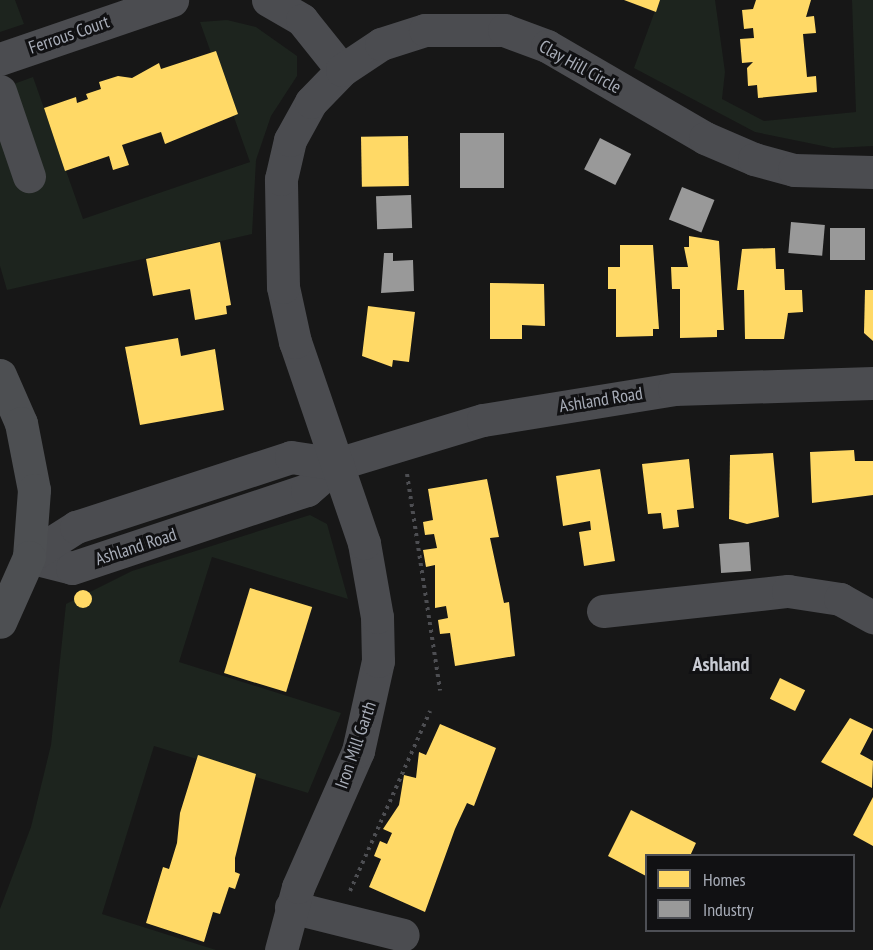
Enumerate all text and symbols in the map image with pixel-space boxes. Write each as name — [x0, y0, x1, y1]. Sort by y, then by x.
street label: Ferrous Court — [26, 11, 112, 59]
street label: Clay Hill Circle — [535, 35, 625, 99]
street label: Ashland Road — [558, 383, 644, 417]
street label: Ashland Road — [93, 524, 179, 570]
district label: Ashland — [693, 652, 749, 676]
street label: Iron Mill Garth — [331, 699, 381, 791]
legend — [645, 854, 855, 932]
text: Homes — [703, 868, 746, 891]
text: Industry — [703, 898, 753, 921]

